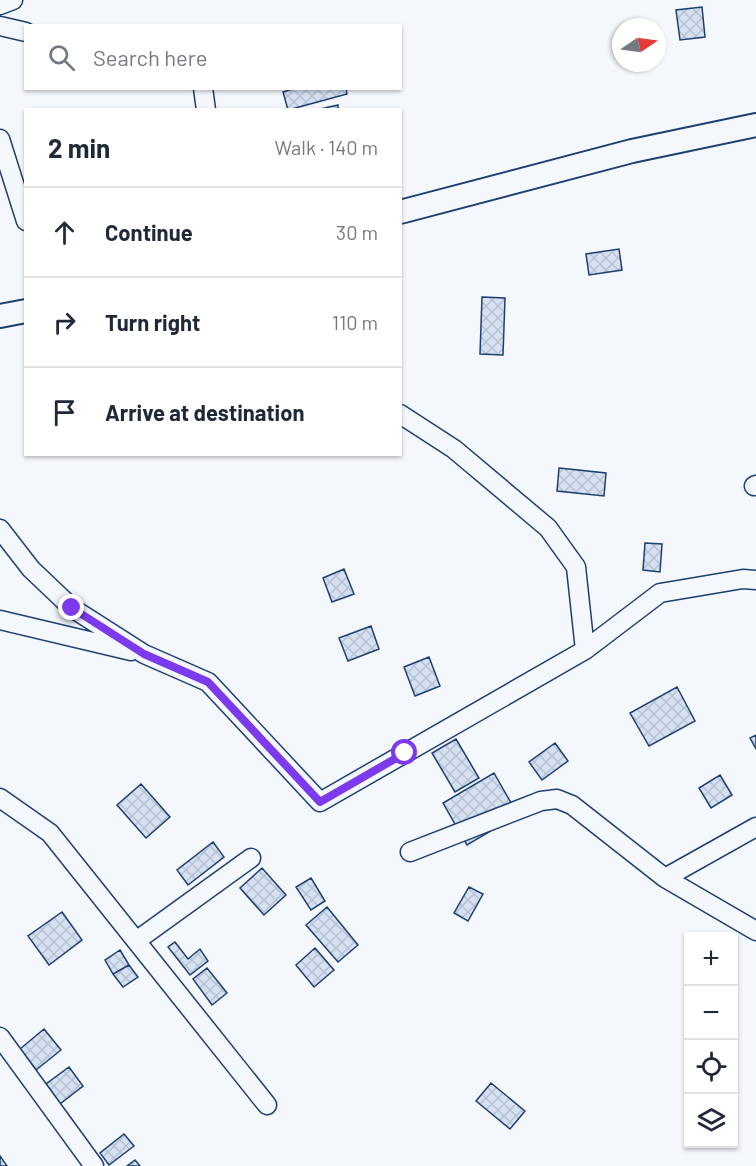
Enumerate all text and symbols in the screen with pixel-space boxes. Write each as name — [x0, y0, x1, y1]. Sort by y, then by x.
north arrow — [612, 18, 666, 72]
search box — [24, 24, 402, 90]
icon: search — [45, 41, 78, 74]
text: Search here — [93, 44, 207, 70]
text: 2 min — [48, 132, 110, 163]
text: Walk · 140 m — [274, 135, 378, 159]
icon: ahead — [48, 216, 81, 249]
text: Continue — [105, 219, 193, 245]
text: 30 m — [336, 220, 378, 244]
icon: right — [48, 306, 81, 339]
text: Turn right — [105, 309, 200, 335]
text: 110 m — [332, 310, 378, 334]
icon: arrive — [48, 396, 81, 429]
text: Arrive at destination — [105, 399, 304, 425]
route end — [58, 594, 84, 620]
route start — [391, 739, 417, 765]
map controls — [684, 932, 738, 1148]
button: + — [684, 932, 738, 986]
button: − — [684, 986, 738, 1040]
button: locate — [684, 1040, 738, 1094]
button: layers — [684, 1094, 738, 1148]

